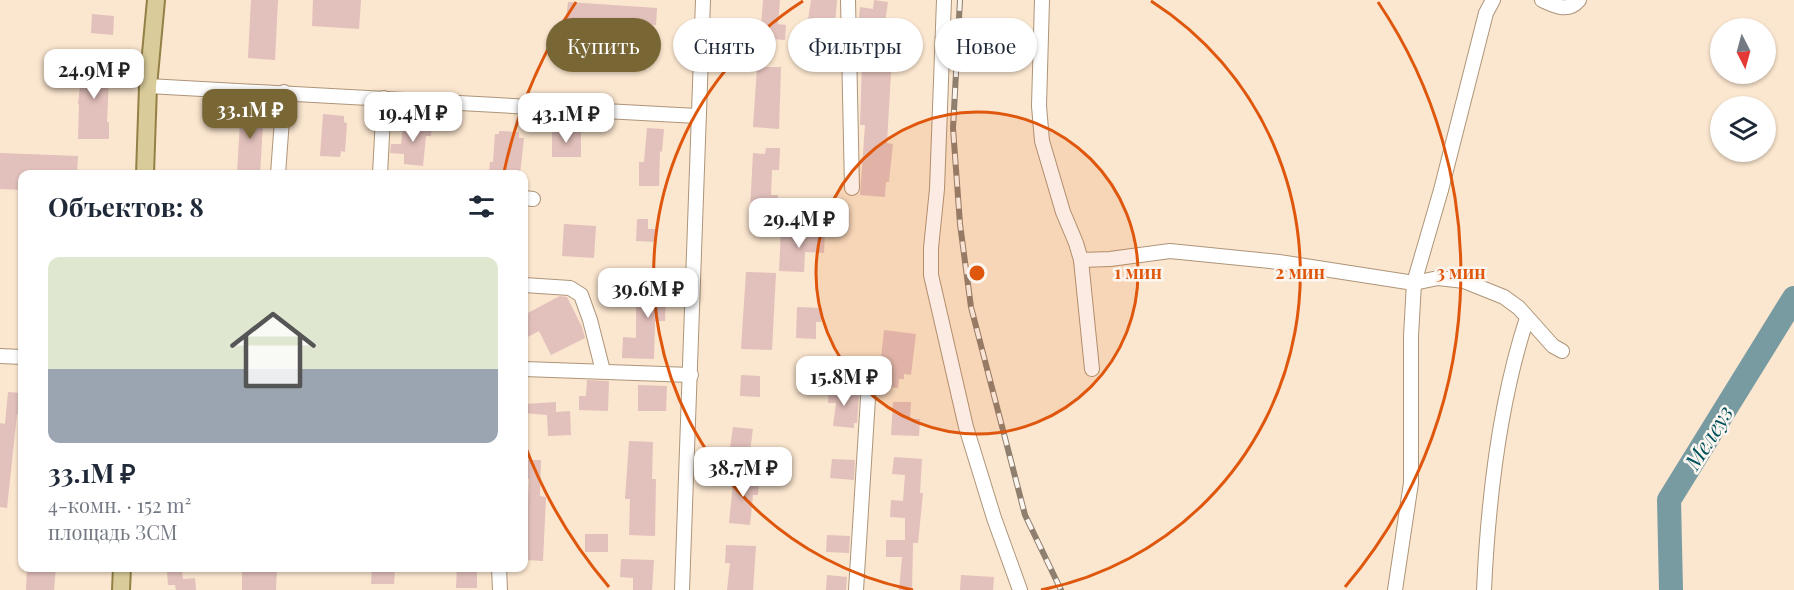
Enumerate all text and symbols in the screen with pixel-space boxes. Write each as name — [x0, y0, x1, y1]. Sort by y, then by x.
chip: Купить — [546, 18, 661, 72]
chip: Снять — [673, 18, 776, 72]
chip: Фильтры — [788, 18, 923, 72]
chip: Новое — [935, 18, 1037, 72]
north arrow — [1710, 18, 1776, 84]
map controls — [1710, 18, 1776, 162]
pin: 24.9M ₽ — [39, 49, 149, 100]
text: 24.9M ₽ — [58, 55, 130, 82]
pin: 33.1M ₽ — [195, 89, 305, 140]
pin: 19.4M ₽ — [358, 92, 468, 143]
pin: 43.1M ₽ — [511, 93, 621, 144]
text: 33.1M ₽ — [216, 95, 284, 122]
button: layers — [1710, 96, 1776, 162]
text: 19.4M ₽ — [378, 98, 448, 125]
text: 43.1M ₽ — [532, 99, 600, 126]
text: Объектов: 8 — [48, 189, 204, 224]
icon: filters — [465, 190, 498, 223]
pin: 29.4M ₽ — [744, 198, 854, 249]
text: 29.4M ₽ — [763, 204, 835, 231]
text: 1 мин — [1114, 260, 1162, 284]
text: 2 мин — [1275, 260, 1326, 284]
text: 3 мин — [1436, 260, 1486, 284]
centre of rings — [967, 263, 987, 283]
pin: 39.6M ₽ — [593, 268, 703, 319]
text: 39.6M ₽ — [612, 274, 684, 301]
icon: home — [219, 296, 327, 404]
pin: 15.8M ₽ — [789, 356, 899, 407]
text: 15.8M ₽ — [810, 362, 878, 389]
water label: Мелеуз — [1676, 399, 1739, 475]
pin: 38.7M ₽ — [688, 447, 798, 498]
text: 38.7M ₽ — [708, 453, 778, 480]
text: 33.1M ₽ — [48, 455, 136, 490]
text: 4-комн. · 152 m² — [48, 491, 191, 518]
text: площадь ЗСМ — [48, 518, 177, 545]

